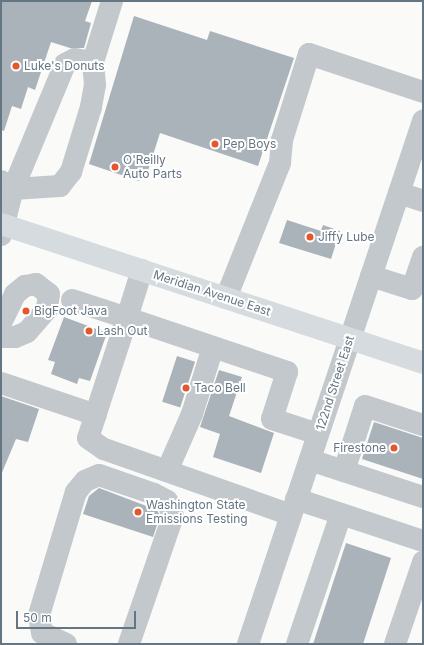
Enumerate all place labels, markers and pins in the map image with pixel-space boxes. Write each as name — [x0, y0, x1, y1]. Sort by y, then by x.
place label: Luke's Donuts — [24, 59, 105, 73]
marker: Luke's Donuts — [11, 61, 21, 71]
place label: Pep Boys — [223, 137, 276, 151]
marker: Pep Boys — [210, 139, 220, 149]
place label: O'Reilly Auto Parts — [123, 153, 182, 181]
marker: O'Reilly Auto Parts — [110, 162, 120, 172]
place label: Jiffy Lube — [318, 230, 375, 244]
marker: Jiffy Lube — [305, 232, 315, 242]
place label: BigFoot Java — [34, 304, 107, 318]
marker: BigFoot Java — [21, 306, 31, 316]
place label: Lash Out — [97, 324, 148, 338]
marker: Lash Out — [84, 326, 94, 336]
place label: Taco Bell — [194, 381, 246, 395]
marker: Taco Bell — [181, 383, 191, 393]
place label: Firestone — [333, 441, 386, 455]
marker: Firestone — [389, 443, 399, 453]
place label: Washington State Emissions Testing — [146, 498, 248, 526]
marker: Washington State Emissions Testing — [133, 507, 143, 517]

